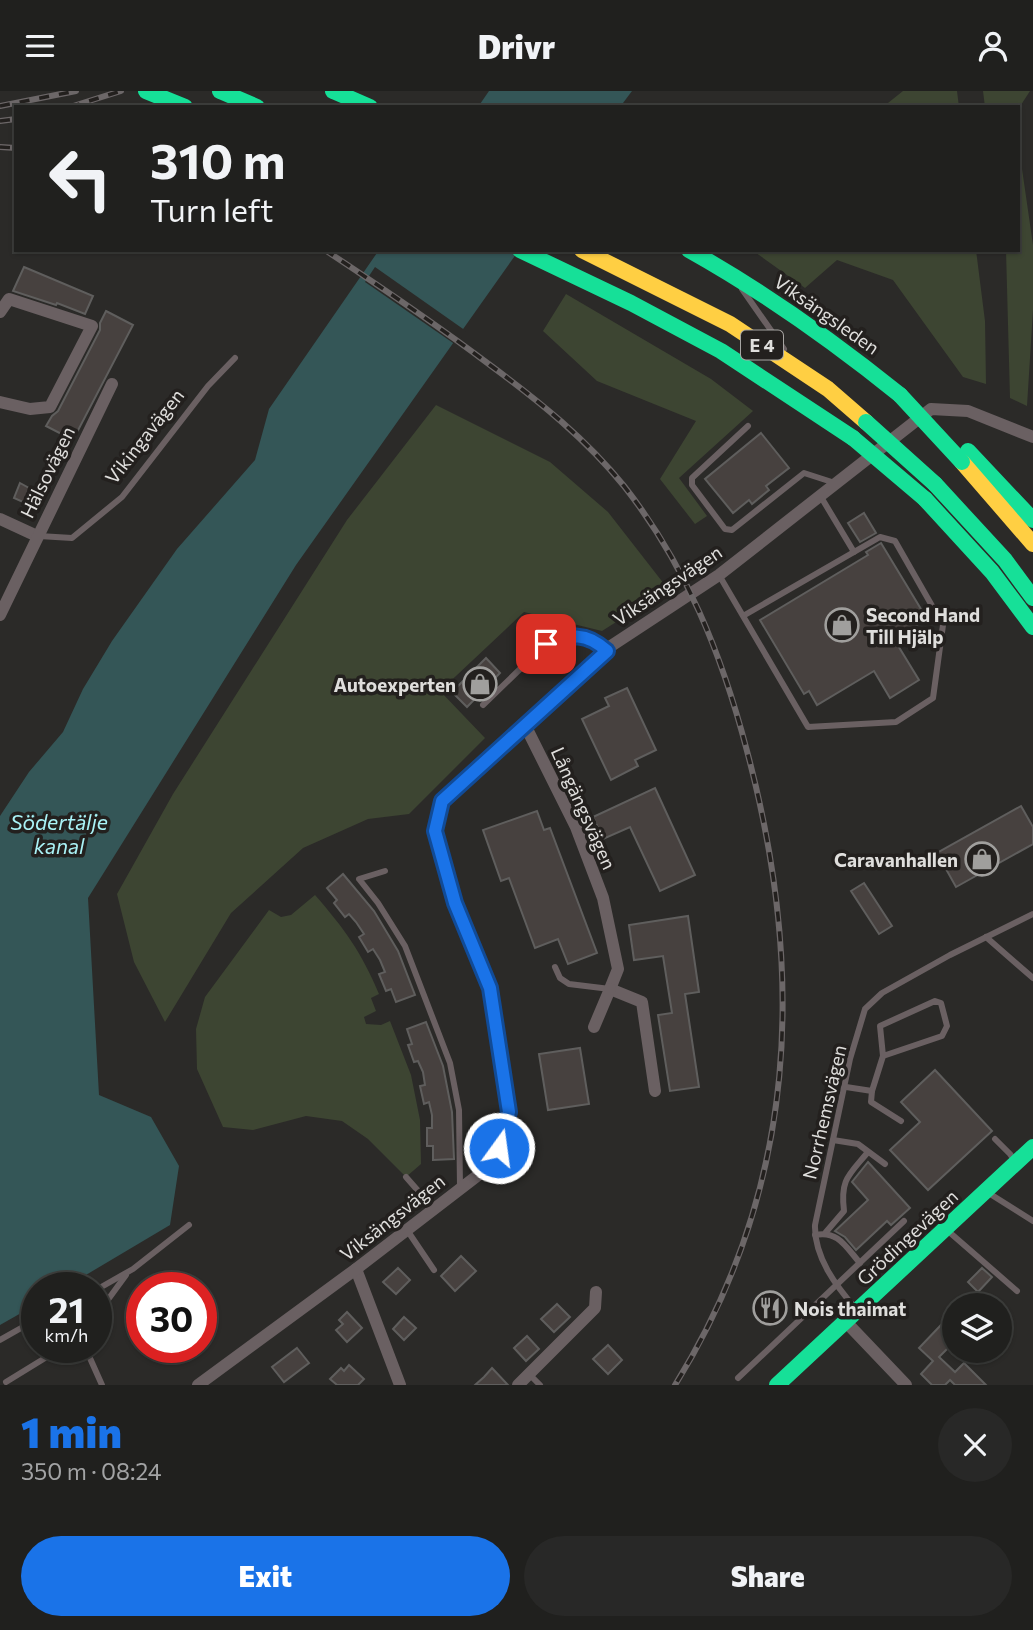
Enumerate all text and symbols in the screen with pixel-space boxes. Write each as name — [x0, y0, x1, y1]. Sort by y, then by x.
text: Drivr — [478, 26, 555, 66]
icon: menu — [21, 27, 59, 65]
icon: person — [974, 27, 1012, 65]
text: 310 m — [150, 129, 285, 189]
icon: left — [35, 133, 126, 224]
text: Turn left — [150, 189, 274, 229]
street label: Viksängsleden — [770, 269, 884, 359]
road number: E 4 — [741, 331, 783, 359]
street label: Vikingavägen — [100, 384, 188, 488]
street label: Hälsovägen — [15, 422, 79, 522]
street label: Viksängsvägen — [608, 540, 726, 630]
place label: Second Hand Till Hjälp — [866, 603, 980, 648]
shop icon: Second Hand Till Hjälp — [823, 606, 861, 644]
pin — [516, 614, 576, 674]
icon: arrive — [527, 625, 565, 663]
shop icon: Autoexperten — [461, 665, 499, 703]
place label: Autoexperten — [334, 673, 456, 696]
street label: Långängsvägen — [547, 743, 621, 873]
water label: Södertälje kanal — [10, 809, 108, 858]
shop icon: Caravanhallen — [963, 840, 1001, 878]
place label: Caravanhallen — [834, 848, 958, 871]
street label: Norrhemsvägen — [797, 1043, 851, 1181]
position arrow — [462, 1111, 536, 1185]
street label: Viksängsvägen — [335, 1169, 449, 1265]
street label: Grödingevägen — [852, 1184, 962, 1290]
speed limit sign: 30 — [126, 1272, 217, 1363]
text: 21 — [49, 1287, 84, 1330]
restaurant icon: Nois thaimat — [751, 1289, 789, 1327]
map controls — [942, 1293, 1012, 1363]
button: layers — [942, 1293, 1012, 1363]
place label: Nois thaimat — [794, 1297, 906, 1320]
text: km/h — [45, 1324, 88, 1346]
text: 1 min — [21, 1405, 122, 1457]
button: close — [938, 1408, 1012, 1482]
text: 350 m · 08:24 — [21, 1457, 162, 1485]
button: Exit — [21, 1536, 510, 1616]
button: Share — [524, 1536, 1012, 1616]

